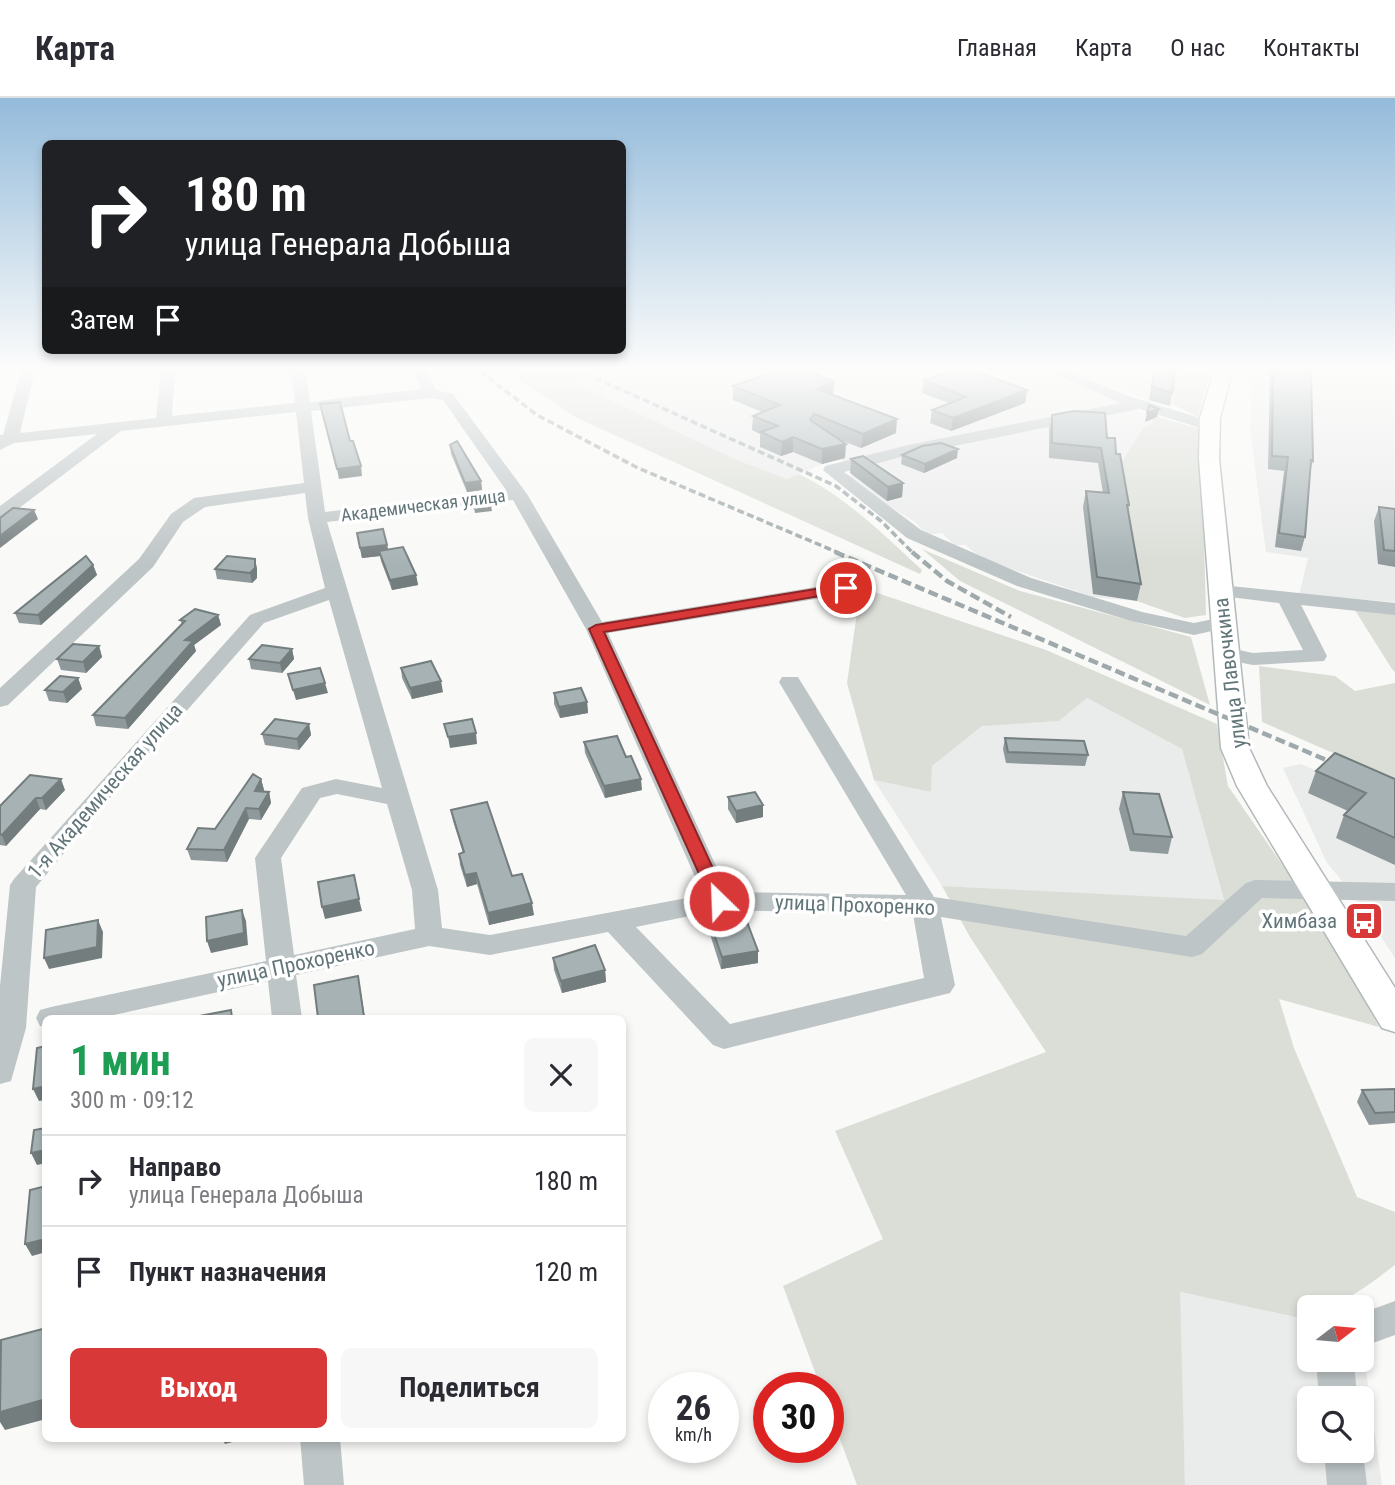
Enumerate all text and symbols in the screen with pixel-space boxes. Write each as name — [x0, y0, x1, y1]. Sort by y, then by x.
text: Карта — [35, 29, 115, 68]
text: Главная — [957, 34, 1037, 62]
text: Карта — [1075, 34, 1132, 62]
text: О нас — [1170, 34, 1225, 62]
text: Контакты — [1263, 34, 1360, 62]
text: 180 m — [185, 166, 307, 223]
icon: right — [70, 168, 161, 259]
text: улица Генерала Добыша — [185, 225, 511, 263]
icon: arrive — [149, 301, 187, 339]
text: Затем — [70, 305, 135, 335]
street label: Академическая улица — [340, 484, 506, 526]
pin — [816, 558, 876, 618]
icon: arrive — [827, 569, 865, 607]
street label: улица Лавочкина — [1209, 596, 1251, 750]
street label: 1-я Академическая улица — [23, 699, 187, 883]
position arrow — [682, 864, 756, 938]
street label: улица Прохоренко — [775, 890, 935, 920]
bus stop icon: Химбаза — [1343, 900, 1385, 942]
place label: Химбаза — [1261, 909, 1337, 933]
street label: улица Прохоренко — [215, 936, 377, 992]
text: 1 мин — [70, 1036, 171, 1085]
button: close — [524, 1038, 598, 1112]
text: 300 m · 09:12 — [70, 1087, 194, 1114]
text: Направо — [129, 1152, 221, 1182]
icon: right — [70, 1162, 108, 1200]
text: 180 m — [534, 1166, 598, 1196]
text: улица Генерала Добыша — [129, 1182, 363, 1209]
icon: arrive — [70, 1253, 108, 1291]
text: Пункт назначения — [129, 1257, 327, 1287]
text: 120 m — [534, 1257, 598, 1287]
north arrow — [1297, 1295, 1374, 1372]
map controls — [1297, 1295, 1374, 1463]
button: Выход — [70, 1348, 327, 1428]
button: Поделиться — [341, 1348, 598, 1428]
speed limit sign: 30 — [753, 1372, 844, 1463]
button: search — [1297, 1386, 1374, 1463]
text: 26 — [676, 1388, 711, 1429]
text: km/h — [675, 1424, 712, 1445]

